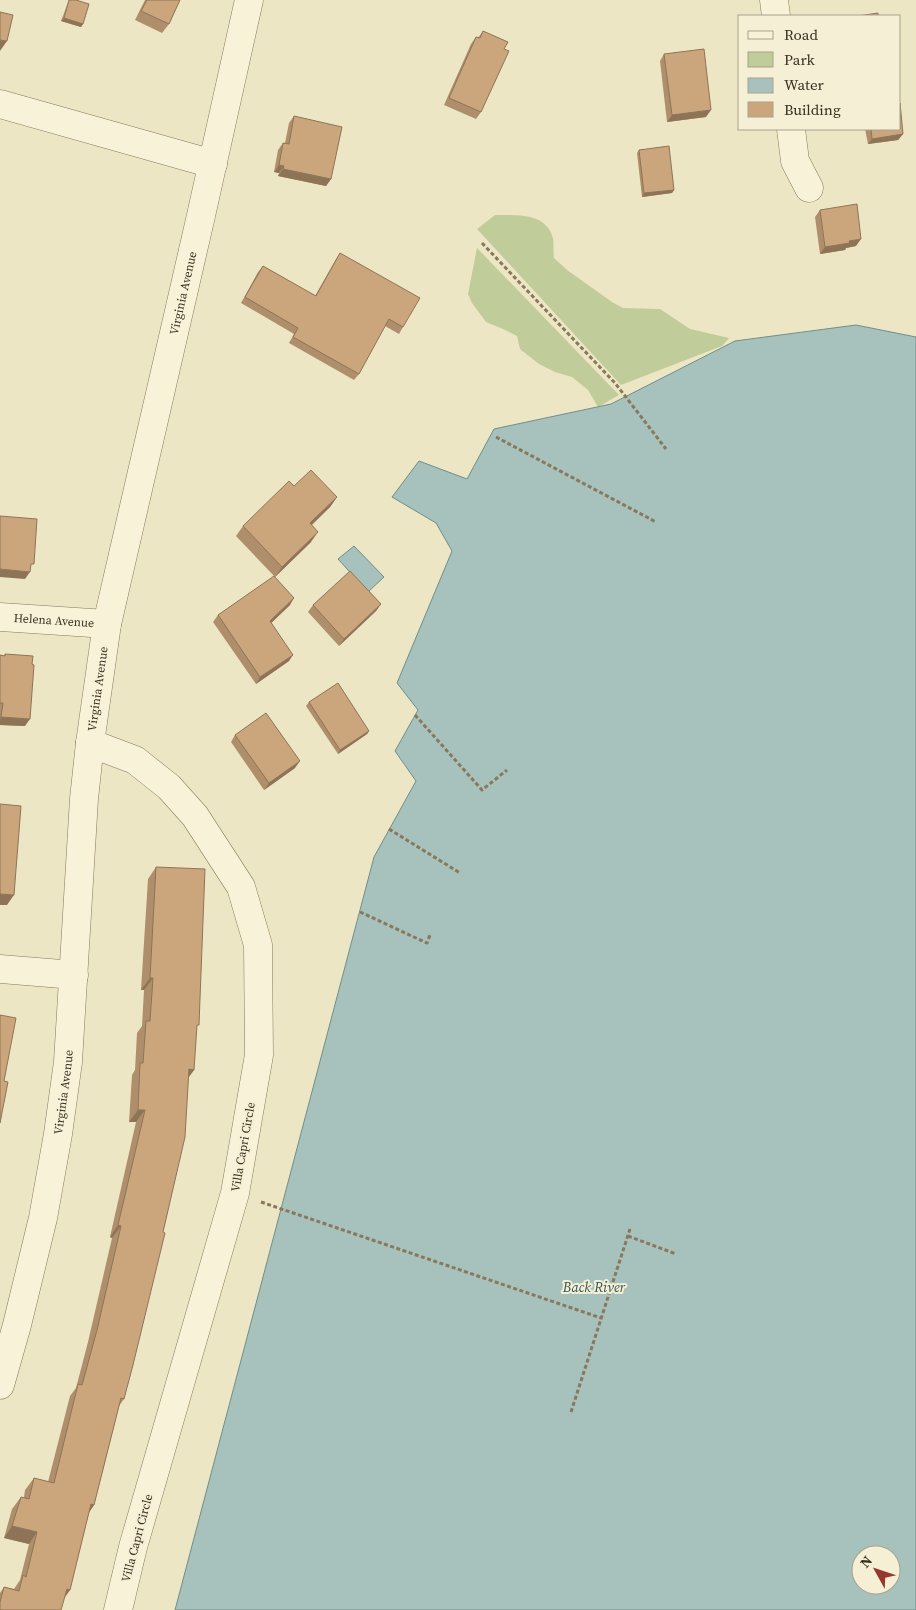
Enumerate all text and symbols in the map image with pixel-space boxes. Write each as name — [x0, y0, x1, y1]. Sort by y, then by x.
legend — [738, 15, 901, 130]
text: Road — [784, 24, 818, 45]
text: Park — [784, 49, 816, 70]
text: Water — [784, 74, 825, 95]
text: Building — [784, 99, 841, 120]
street label: Virginia Avenue — [166, 250, 201, 337]
street label: Helena Avenue — [13, 610, 95, 631]
street label: Virginia Avenue — [84, 646, 112, 732]
street label: Virginia Avenue — [50, 1049, 77, 1136]
street label: Villa Capri Circle — [227, 1101, 259, 1193]
water label: Back River — [562, 1277, 626, 1297]
street label: Villa Capri Circle — [118, 1492, 156, 1584]
north arrow — [851, 1545, 901, 1595]
text: N — [855, 1551, 877, 1572]

